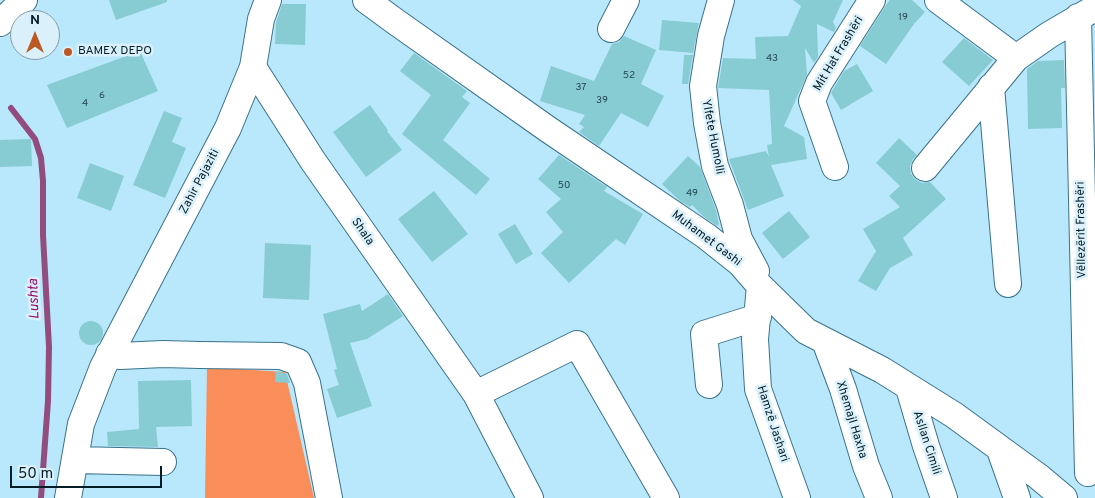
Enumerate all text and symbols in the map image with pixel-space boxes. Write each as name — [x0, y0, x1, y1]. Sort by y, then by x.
north arrow — [10, 10, 60, 60]
text: N — [30, 12, 40, 29]
house number: 19 — [898, 12, 908, 24]
street label: Mit Hat Frashëri — [811, 14, 867, 94]
place label: BAMEX DEPO — [78, 45, 152, 59]
marker: BAMEX DEPO — [62, 46, 74, 58]
house number: 43 — [766, 53, 778, 65]
house number: 52 — [623, 70, 635, 82]
house number: 37 — [575, 82, 587, 94]
house number: 6 — [99, 90, 105, 102]
house number: 39 — [596, 95, 608, 107]
house number: 4 — [82, 98, 88, 110]
street label: Ylfete Humolli — [698, 98, 726, 176]
street label: Zahir Pajaziti — [177, 147, 223, 217]
house number: 50 — [558, 180, 570, 192]
street label: Vëllezërit Frashëri — [1074, 181, 1090, 279]
house number: 49 — [686, 188, 698, 200]
street label: Muhamet Gashi — [668, 208, 744, 270]
street label: Shala — [348, 216, 376, 248]
water label: Lushta — [26, 278, 44, 320]
street label: Xhemajl Haxha — [832, 379, 870, 461]
street label: Hamzë Jashari — [753, 384, 791, 464]
street label: Asllan Cimili — [909, 409, 943, 477]
scale bar — [12, 456, 165, 488]
text: 50 m — [18, 465, 53, 484]

